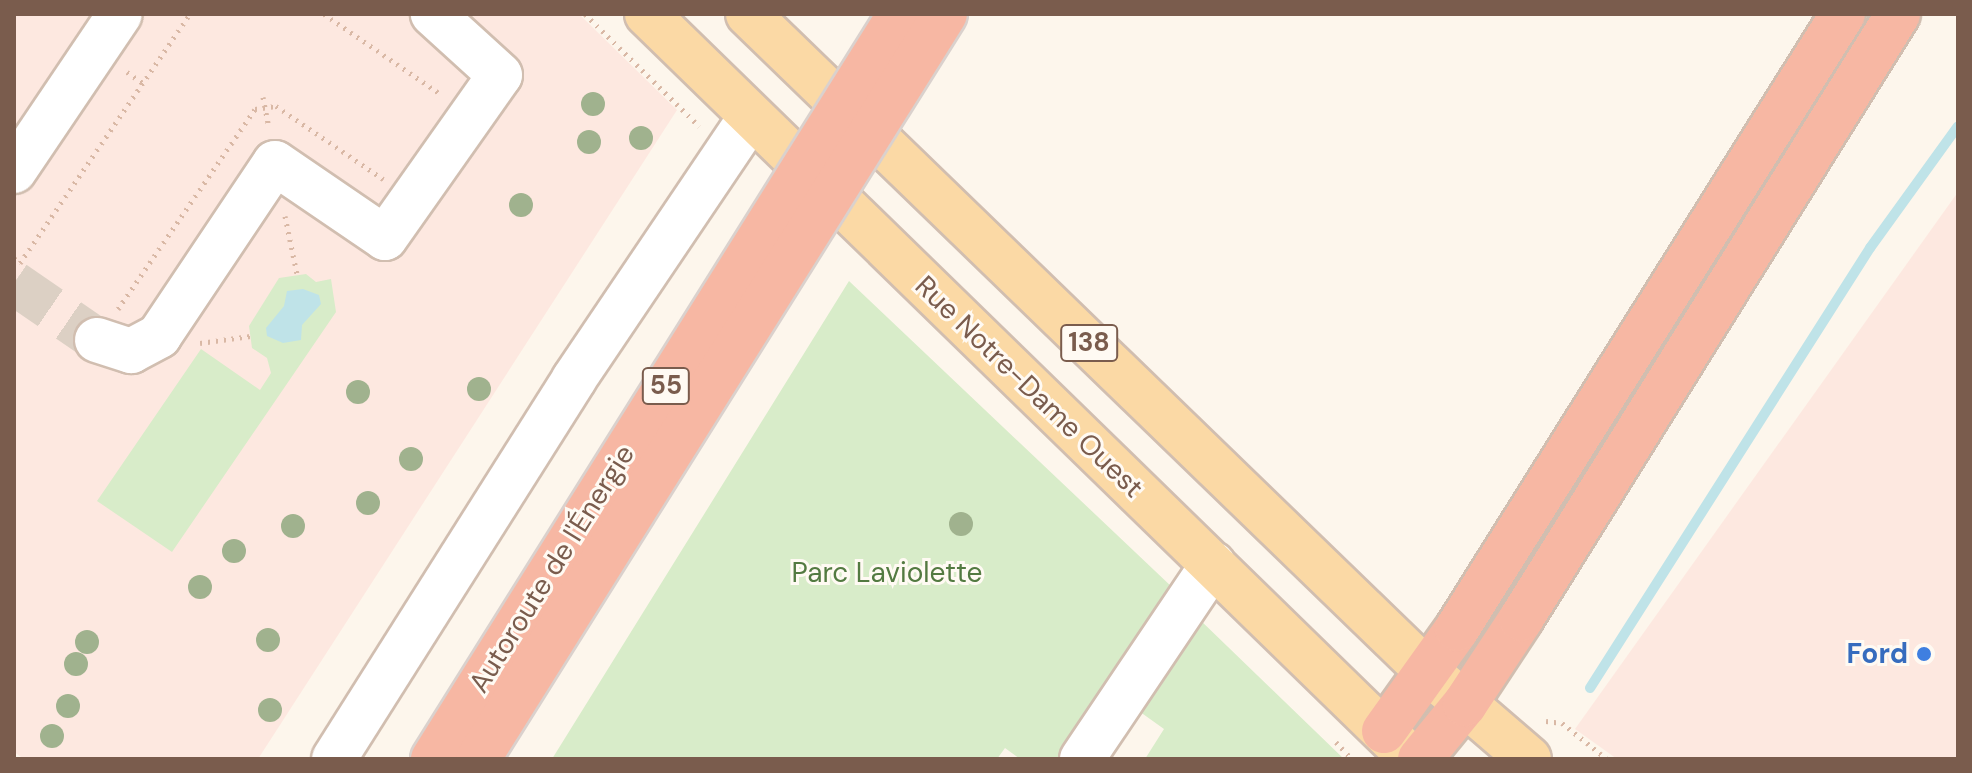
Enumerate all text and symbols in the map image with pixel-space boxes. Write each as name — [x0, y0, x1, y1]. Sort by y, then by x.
street label: Rue Notre-Dame Ouest — [908, 269, 1150, 505]
road number: 138 — [1059, 321, 1119, 365]
road number: 55 — [640, 364, 692, 408]
street label: Autoroute de l'Énergie — [462, 439, 642, 699]
park label: Parc Laviolette — [792, 556, 982, 590]
place label: Ford — [1847, 637, 1908, 671]
marker: Ford — [1915, 645, 1933, 663]

